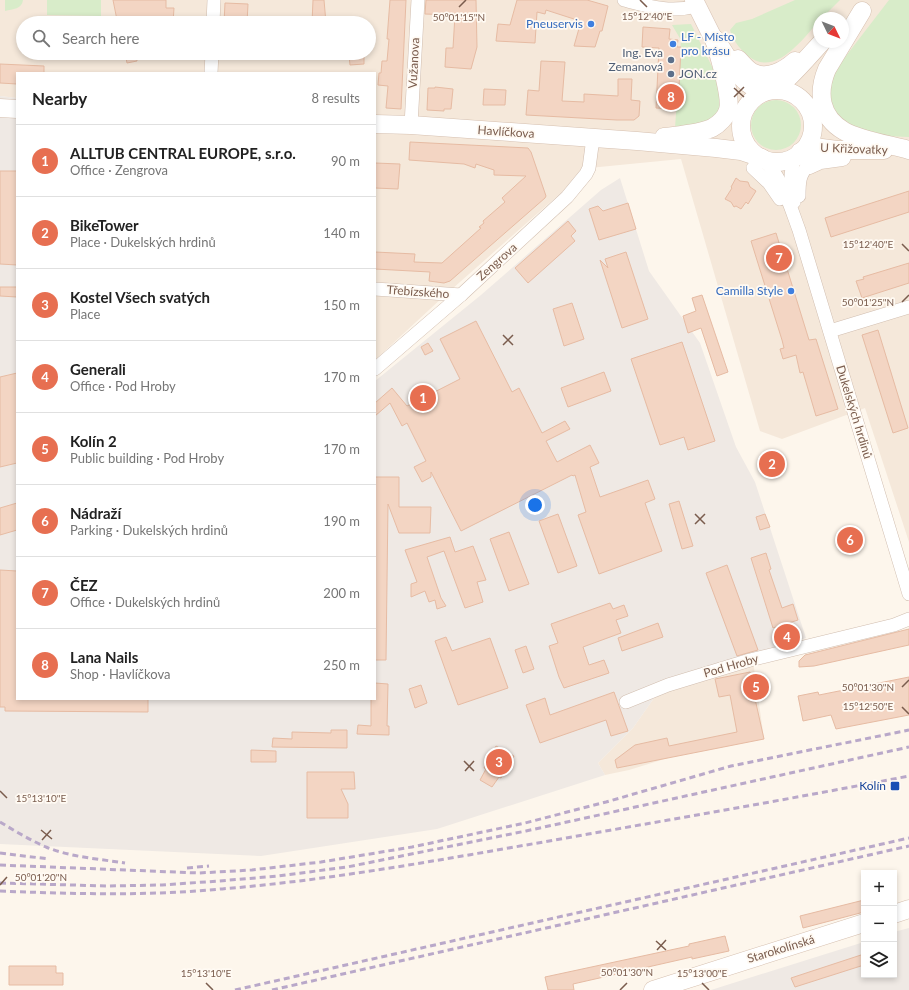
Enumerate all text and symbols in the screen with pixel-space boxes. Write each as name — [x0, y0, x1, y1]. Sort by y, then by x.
text: 15°12'40"E — [622, 10, 672, 22]
text: 50°01'15"N — [433, 11, 485, 23]
north arrow — [813, 12, 849, 48]
search box — [16, 16, 376, 60]
place label: Pneuservis — [526, 16, 583, 31]
marker: Pneuservis — [586, 19, 596, 29]
icon: search — [30, 27, 52, 49]
text: Search here — [62, 29, 139, 47]
place label: LF - Místo pro krásu — [681, 29, 735, 58]
street label: Vužanova — [405, 37, 422, 89]
marker: LF - Místo pro krásu — [668, 39, 678, 49]
place label: Ing. Eva Zemanová — [609, 45, 663, 74]
marker: Ing. Eva Zemanová — [666, 55, 676, 65]
place label: JON.cz — [679, 66, 717, 81]
marker: JON.cz — [666, 69, 676, 79]
pin: 8 — [658, 82, 684, 112]
text: Nearby — [32, 88, 87, 109]
text: 8 results — [312, 90, 360, 106]
street label: Havlíčkova — [477, 122, 535, 141]
street label: U Křižovatky — [820, 140, 889, 157]
text: ALLTUB CENTRAL EUROPE, s.r.o. — [70, 144, 296, 162]
text: 1 — [41, 153, 49, 169]
text: 90 m — [331, 153, 360, 169]
text: Office · Zengrova — [70, 162, 168, 178]
text: BikeTower — [70, 216, 139, 234]
text: 2 — [41, 225, 49, 241]
text: 140 m — [323, 225, 360, 241]
text: Place · Dukelských hrdinů — [70, 234, 216, 250]
text: 15°12'40"E — [843, 238, 893, 250]
street label: Zengrova — [473, 240, 520, 284]
pin: 7 — [766, 243, 792, 273]
street label: Třebízského — [386, 282, 450, 301]
place label: Camilla Style — [716, 283, 783, 298]
marker: Camilla Style — [786, 286, 796, 296]
text: Kostel Všech svatých — [70, 288, 210, 306]
text: 50°01'25"N — [842, 296, 894, 308]
text: 3 — [41, 297, 49, 313]
text: 150 m — [323, 297, 360, 313]
text: Place — [70, 306, 100, 322]
text: Generali — [70, 360, 126, 378]
street label: Dukelských hrdinů — [833, 363, 876, 461]
text: 4 — [41, 369, 49, 385]
text: 170 m — [323, 369, 360, 385]
text: Office · Pod Hroby — [70, 378, 176, 394]
pin: 1 — [410, 383, 436, 413]
text: Kolín 2 — [70, 432, 117, 450]
text: 5 — [41, 441, 49, 457]
text: 170 m — [323, 441, 360, 457]
pin: 2 — [759, 449, 785, 479]
text: Public building · Pod Hroby — [70, 450, 224, 466]
your location — [525, 495, 545, 515]
text: Nádraží — [70, 504, 121, 522]
text: 6 — [41, 513, 49, 529]
text: 190 m — [323, 513, 360, 529]
text: Parking · Dukelských hrdinů — [70, 522, 228, 538]
pin: 6 — [837, 525, 863, 555]
text: ČEZ — [70, 576, 98, 594]
text: 7 — [41, 585, 49, 601]
text: 200 m — [323, 585, 360, 601]
text: Office · Dukelských hrdinů — [70, 594, 220, 610]
pin: 4 — [774, 622, 800, 652]
text: Lana Nails — [70, 648, 138, 666]
street label: Pod Hroby — [702, 650, 761, 680]
text: 8 — [41, 657, 49, 673]
text: 250 m — [323, 657, 360, 673]
text: Shop · Havlíčkova — [70, 666, 171, 682]
pin: 5 — [743, 672, 769, 702]
text: 50°01'30"N — [842, 681, 894, 693]
text: 15°12'50"E — [843, 700, 893, 712]
pin: 3 — [486, 747, 512, 777]
place label: Kolín — [859, 778, 886, 793]
marker: Kolín — [889, 780, 901, 792]
text: 15°13'10"E — [16, 792, 66, 804]
map controls — [861, 870, 897, 978]
button: + — [861, 870, 897, 906]
text: 50°01'20"N — [15, 871, 67, 883]
button: − — [861, 906, 897, 942]
street label: Starokolínská — [745, 931, 816, 966]
button: layers — [861, 942, 897, 978]
text: 50°01'30"N — [601, 966, 653, 978]
text: 15°13'10"E — [181, 967, 231, 979]
text: 15°13'00"E — [677, 967, 727, 979]

